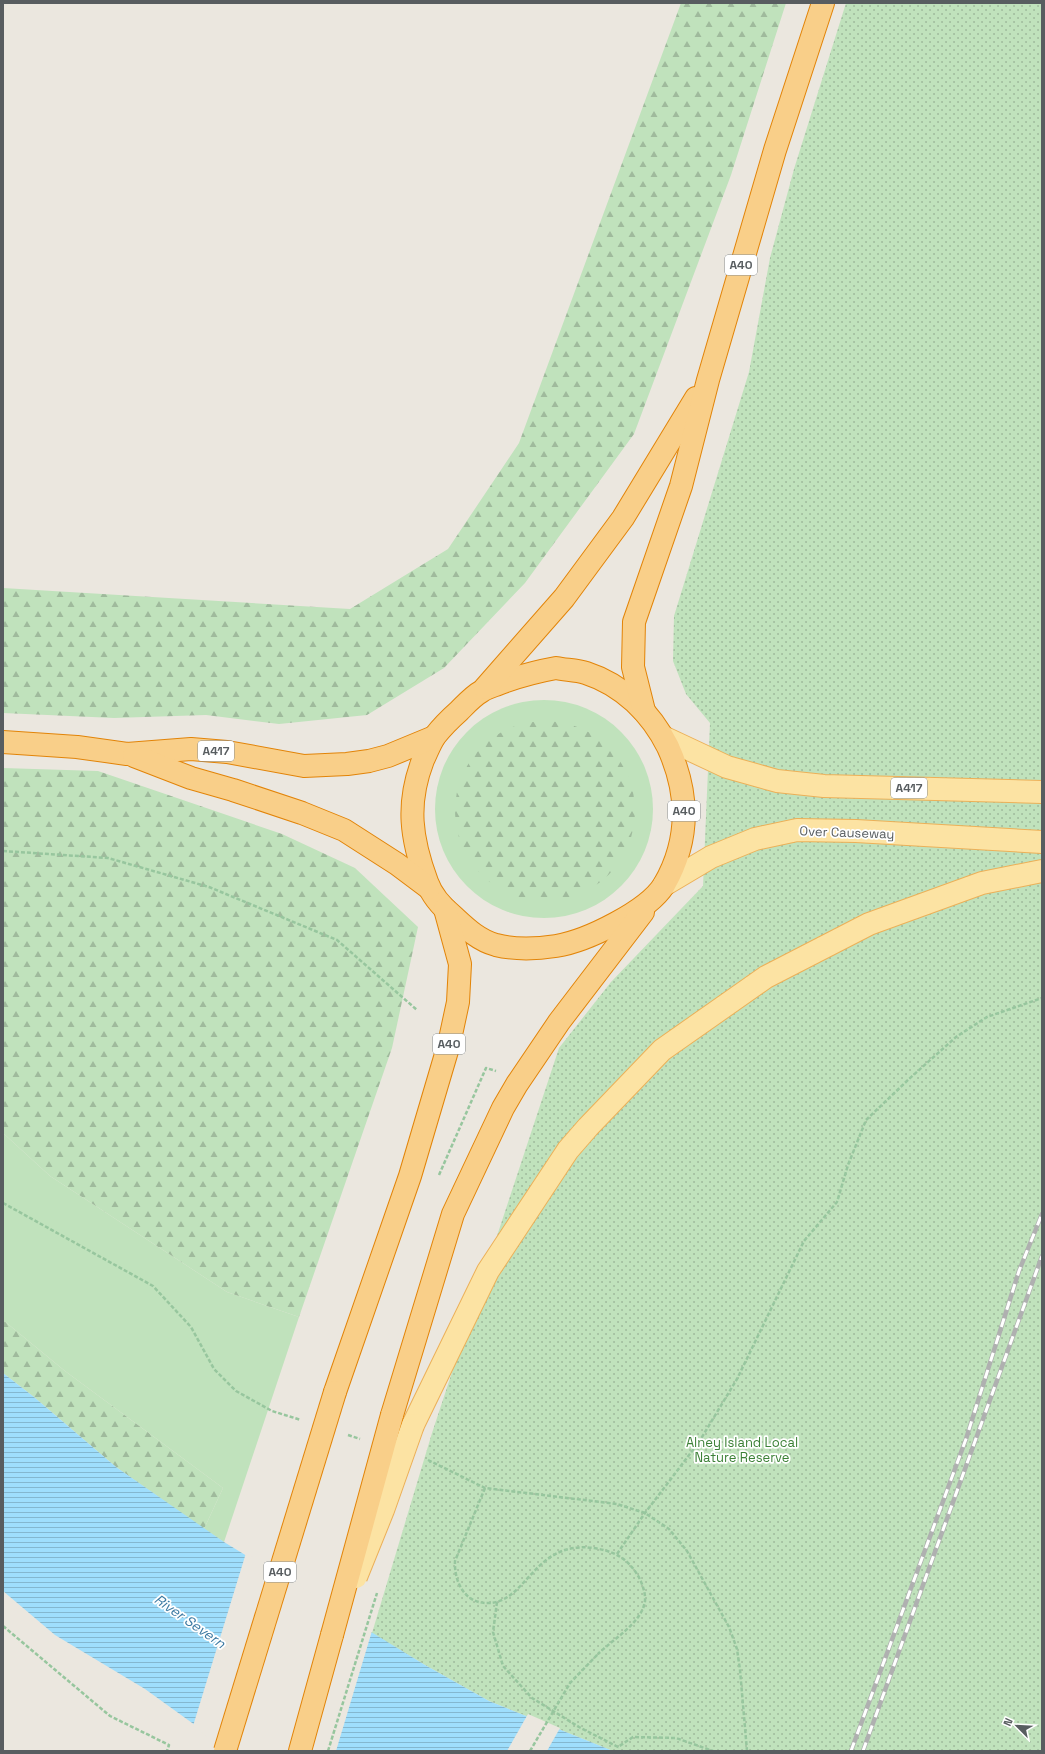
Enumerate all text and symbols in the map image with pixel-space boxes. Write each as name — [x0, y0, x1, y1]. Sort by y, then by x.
road number: A40 — [725, 255, 757, 275]
road number: A417 — [198, 741, 234, 761]
road number: A417 — [891, 778, 927, 798]
road number: A40 — [668, 801, 700, 821]
street label: Over Causeway — [799, 822, 895, 843]
road number: A40 — [433, 1034, 465, 1054]
park label: Alney Island Local Nature Reserve — [686, 1434, 798, 1466]
road number: A40 — [264, 1562, 296, 1582]
water label: River Severn — [151, 1590, 229, 1652]
north arrow — [997, 1706, 1037, 1746]
text: N — [1000, 1716, 1016, 1728]

